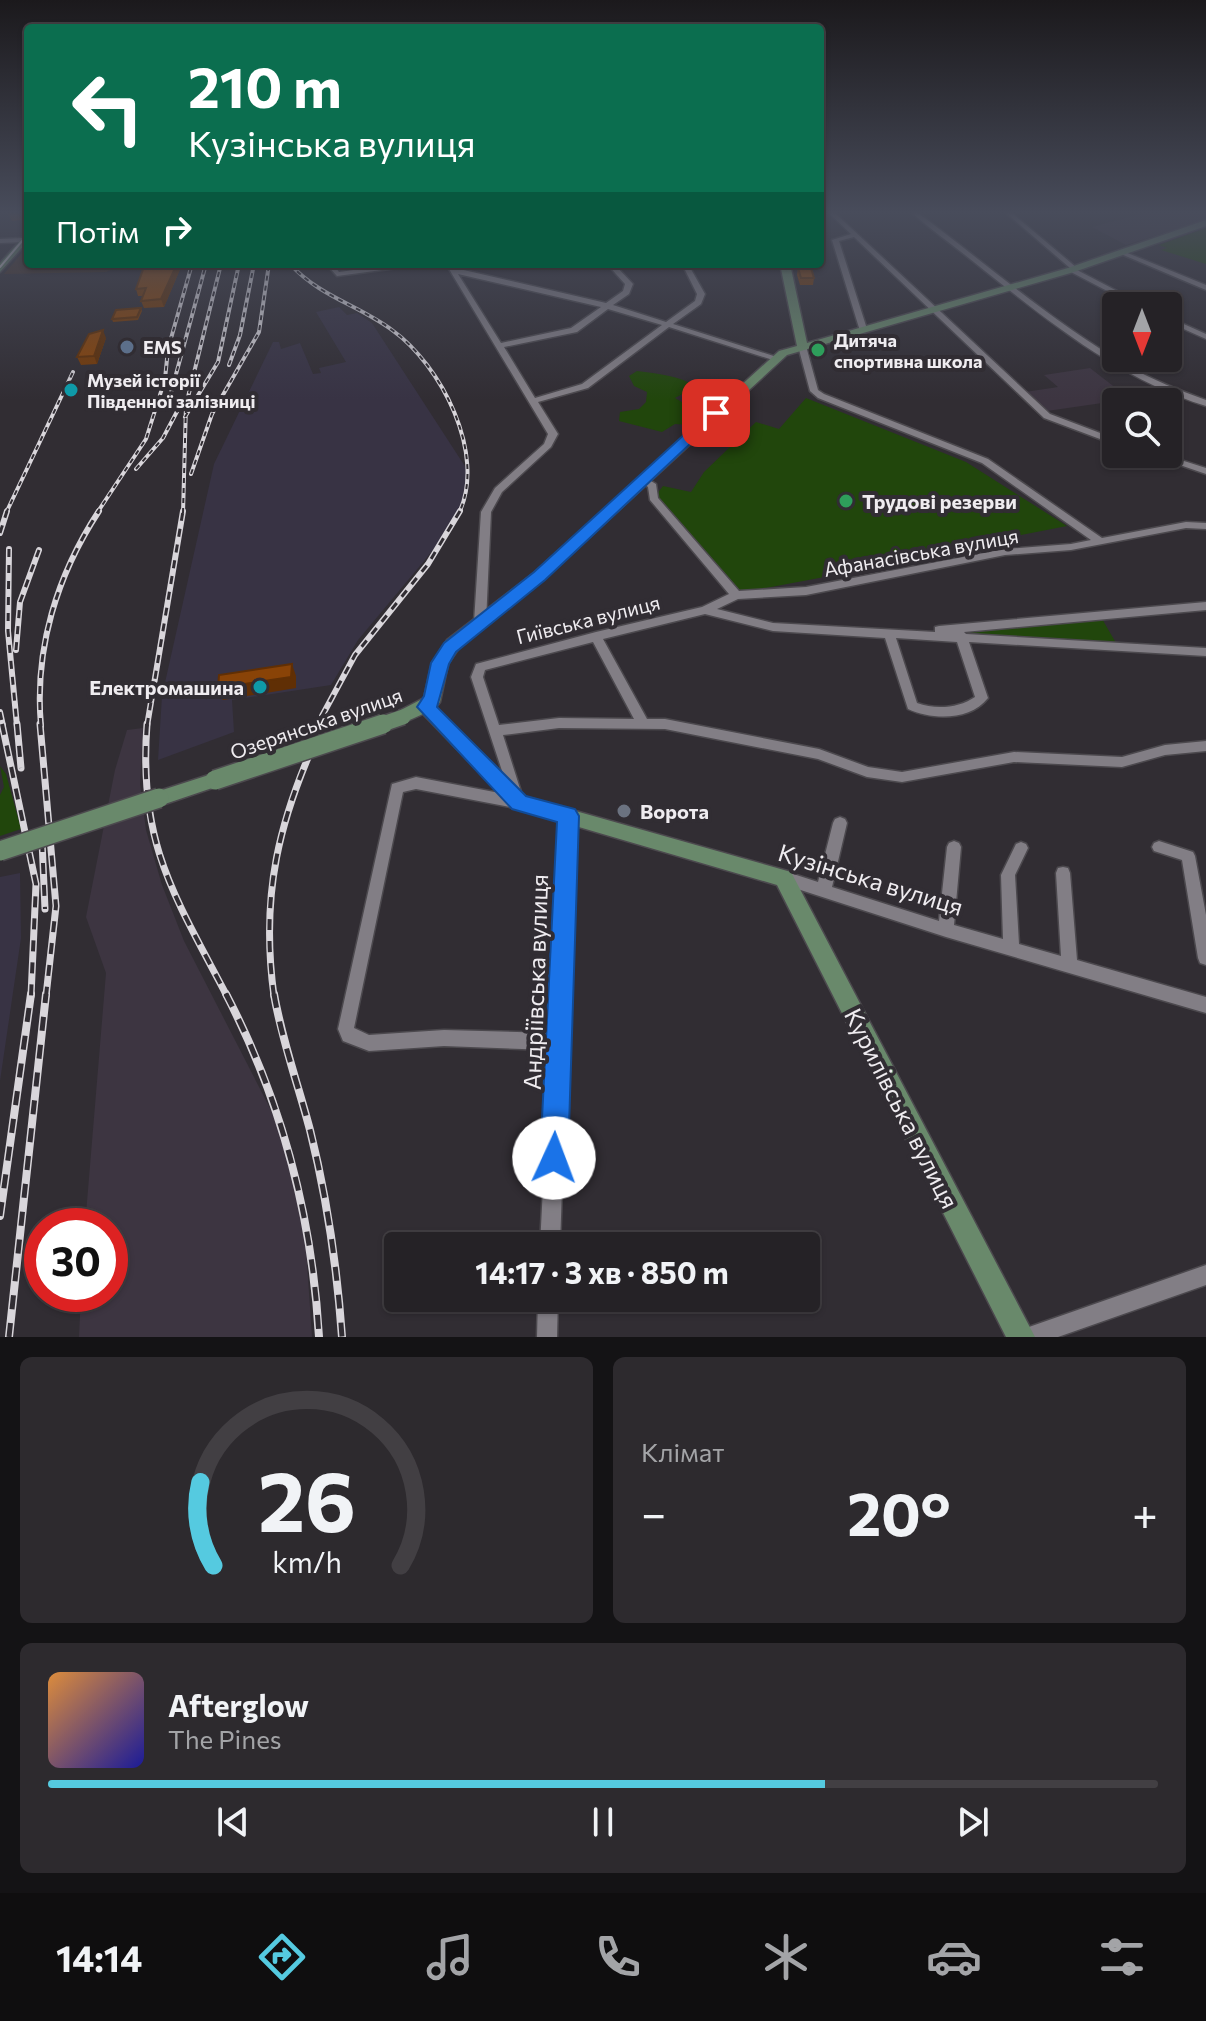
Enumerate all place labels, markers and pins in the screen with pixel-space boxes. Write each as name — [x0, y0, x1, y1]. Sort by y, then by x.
place label: Дитяча спортивна школа — [834, 329, 982, 372]
place label: EMS — [143, 336, 182, 358]
marker: EMS — [118, 338, 136, 356]
marker: Дитяча спортивна школа — [809, 341, 827, 359]
place label: Музей історії Південної залізниці — [87, 369, 255, 412]
pin — [682, 379, 750, 447]
marker: Музей історії Південної залізниці — [62, 381, 80, 399]
place label: Трудові резерви — [862, 489, 1017, 513]
marker: Трудові резерви — [837, 492, 855, 510]
place label: Електромашина — [89, 675, 244, 699]
marker: Електромашина — [251, 678, 269, 696]
place label: Ворота — [640, 799, 709, 823]
marker: Ворота — [615, 802, 633, 820]

